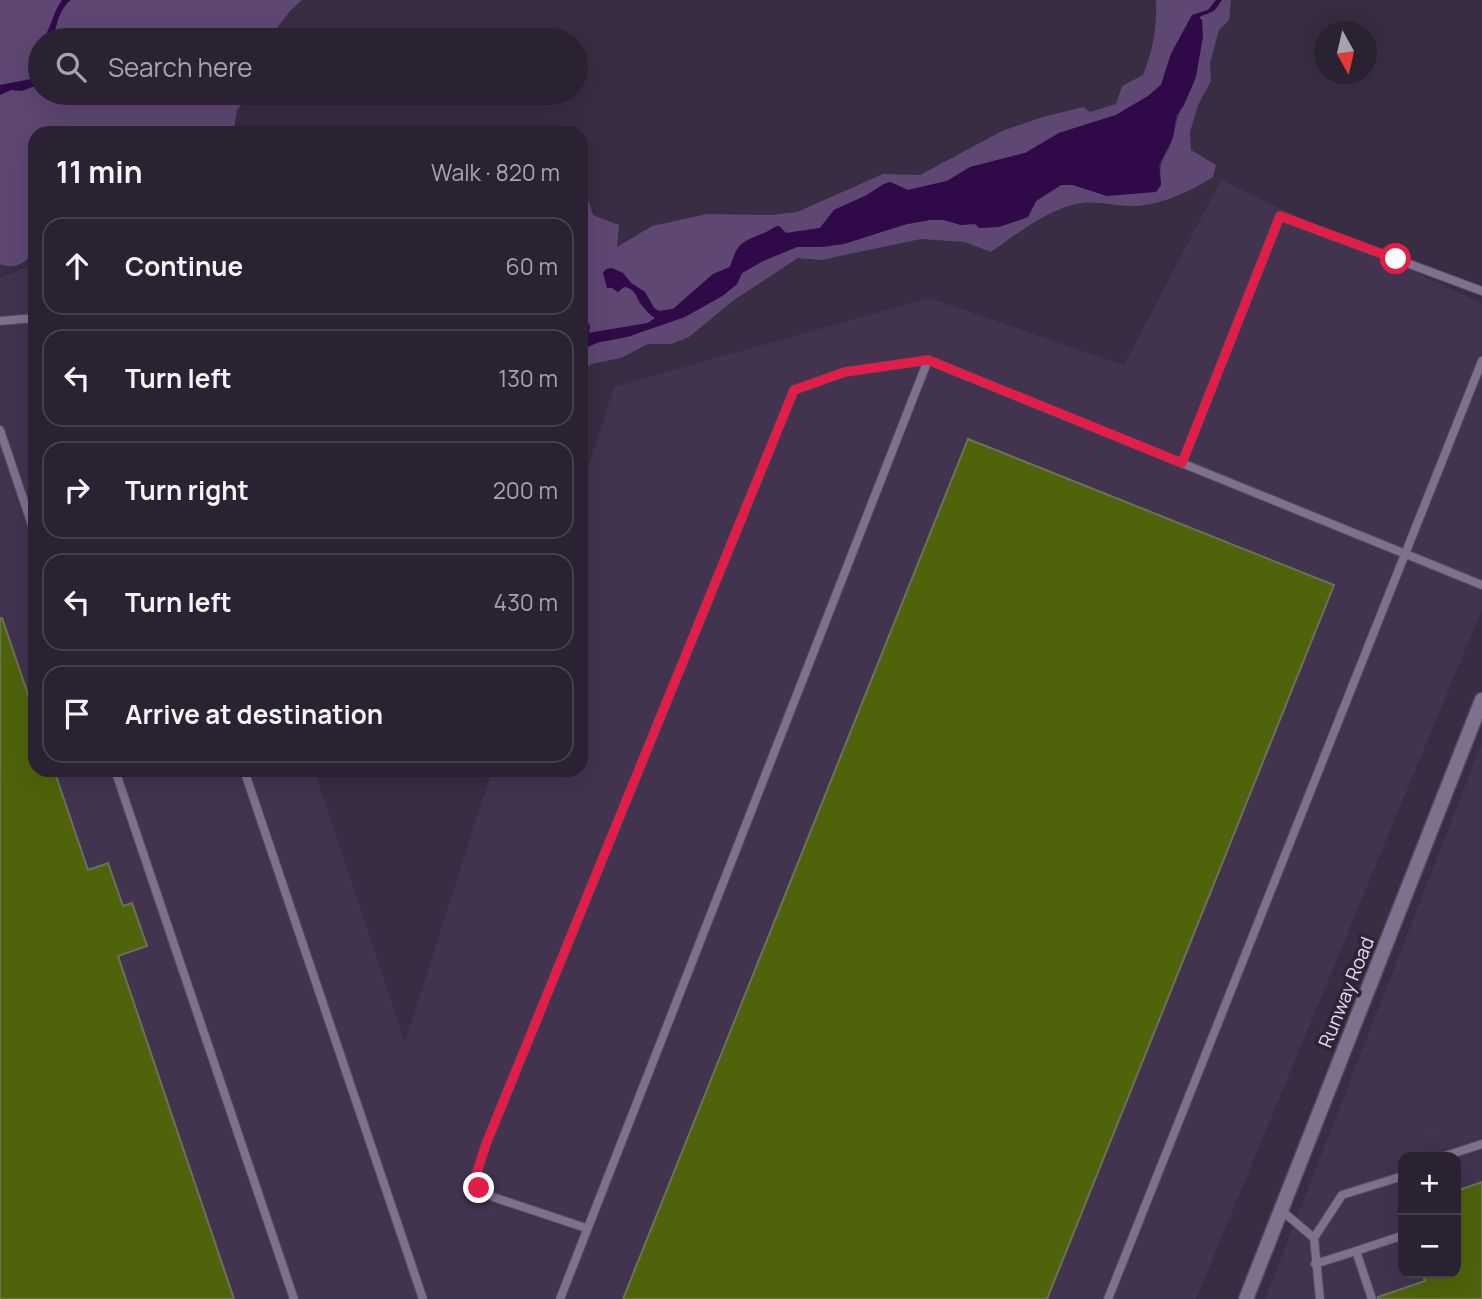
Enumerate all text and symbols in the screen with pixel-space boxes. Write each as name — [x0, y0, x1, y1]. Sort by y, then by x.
north arrow — [1314, 21, 1377, 84]
search box — [28, 28, 588, 105]
icon: search — [52, 48, 90, 86]
text: Search here — [108, 49, 253, 85]
text: 11 min — [56, 151, 142, 192]
text: Walk · 820 m — [431, 156, 560, 188]
route start — [1380, 243, 1411, 274]
icon: ahead — [58, 247, 96, 285]
text: Continue — [125, 248, 243, 284]
text: 60 m — [506, 250, 558, 282]
icon: left — [58, 359, 96, 397]
text: Turn left — [125, 360, 232, 396]
text: 130 m — [498, 362, 558, 394]
icon: right — [58, 471, 96, 509]
text: Turn right — [125, 472, 249, 508]
text: 200 m — [493, 474, 558, 506]
icon: left — [58, 583, 96, 621]
text: Turn left — [125, 584, 232, 620]
text: 430 m — [494, 586, 558, 618]
icon: arrive — [58, 695, 96, 733]
text: Arrive at destination — [125, 696, 383, 732]
street label: Runway Road — [1312, 933, 1380, 1051]
map controls — [1398, 1152, 1461, 1278]
button: + — [1398, 1152, 1461, 1215]
route end — [463, 1172, 494, 1203]
button: − — [1398, 1215, 1461, 1278]

